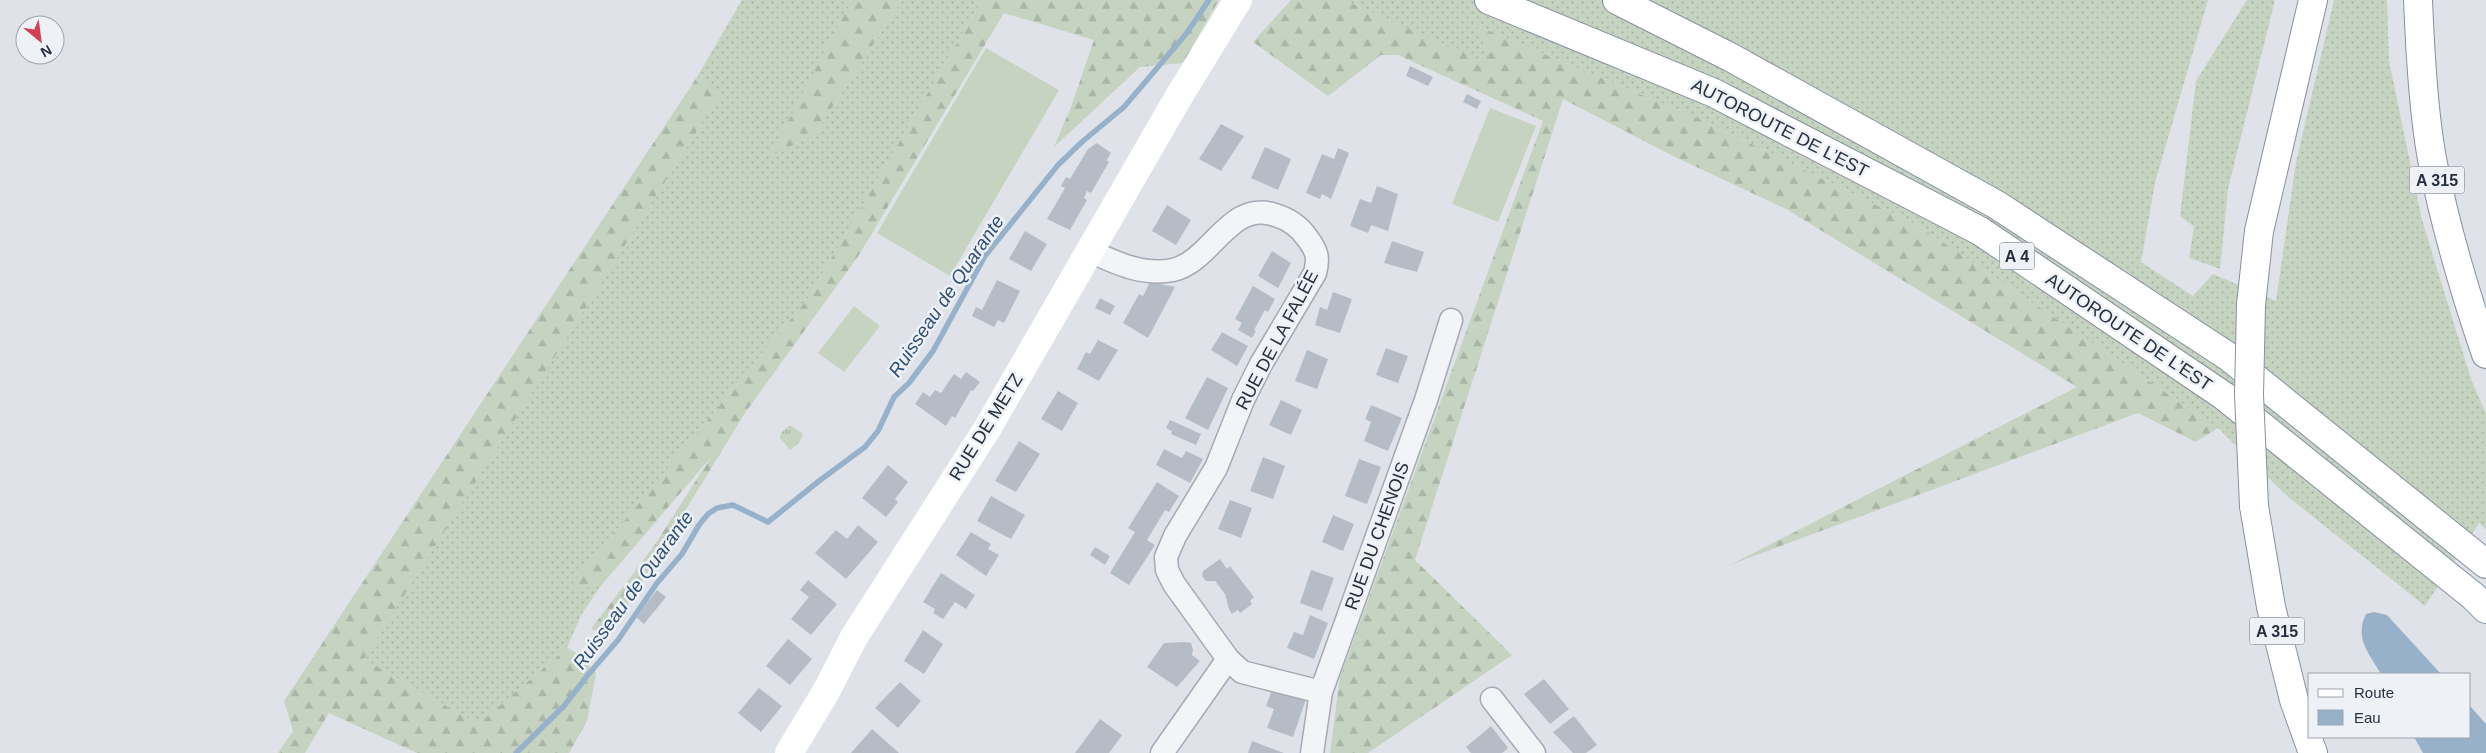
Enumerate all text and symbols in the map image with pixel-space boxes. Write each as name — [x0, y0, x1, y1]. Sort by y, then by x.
north arrow — [15, 15, 65, 65]
text: N — [38, 42, 55, 61]
street label: AUTOROUTE DE L’EST — [1688, 75, 1872, 181]
road number: A 315 — [2410, 166, 2464, 194]
water label: Ruisseau de Quarante — [884, 211, 1008, 381]
road number: A 4 — [2000, 242, 2034, 270]
street label: RUE DE LA FALÉE — [1232, 267, 1322, 413]
street label: AUTOROUTE DE L’EST — [2042, 269, 2216, 395]
street label: RUE DE METZ — [945, 370, 1027, 484]
street label: RUE DU CHENOIS — [1341, 459, 1413, 613]
water label: Ruisseau de Quarante — [569, 507, 697, 673]
road number: A 315 — [2250, 618, 2304, 644]
legend — [2308, 673, 2471, 738]
text: Route — [2354, 684, 2394, 701]
text: Eau — [2354, 709, 2381, 726]

